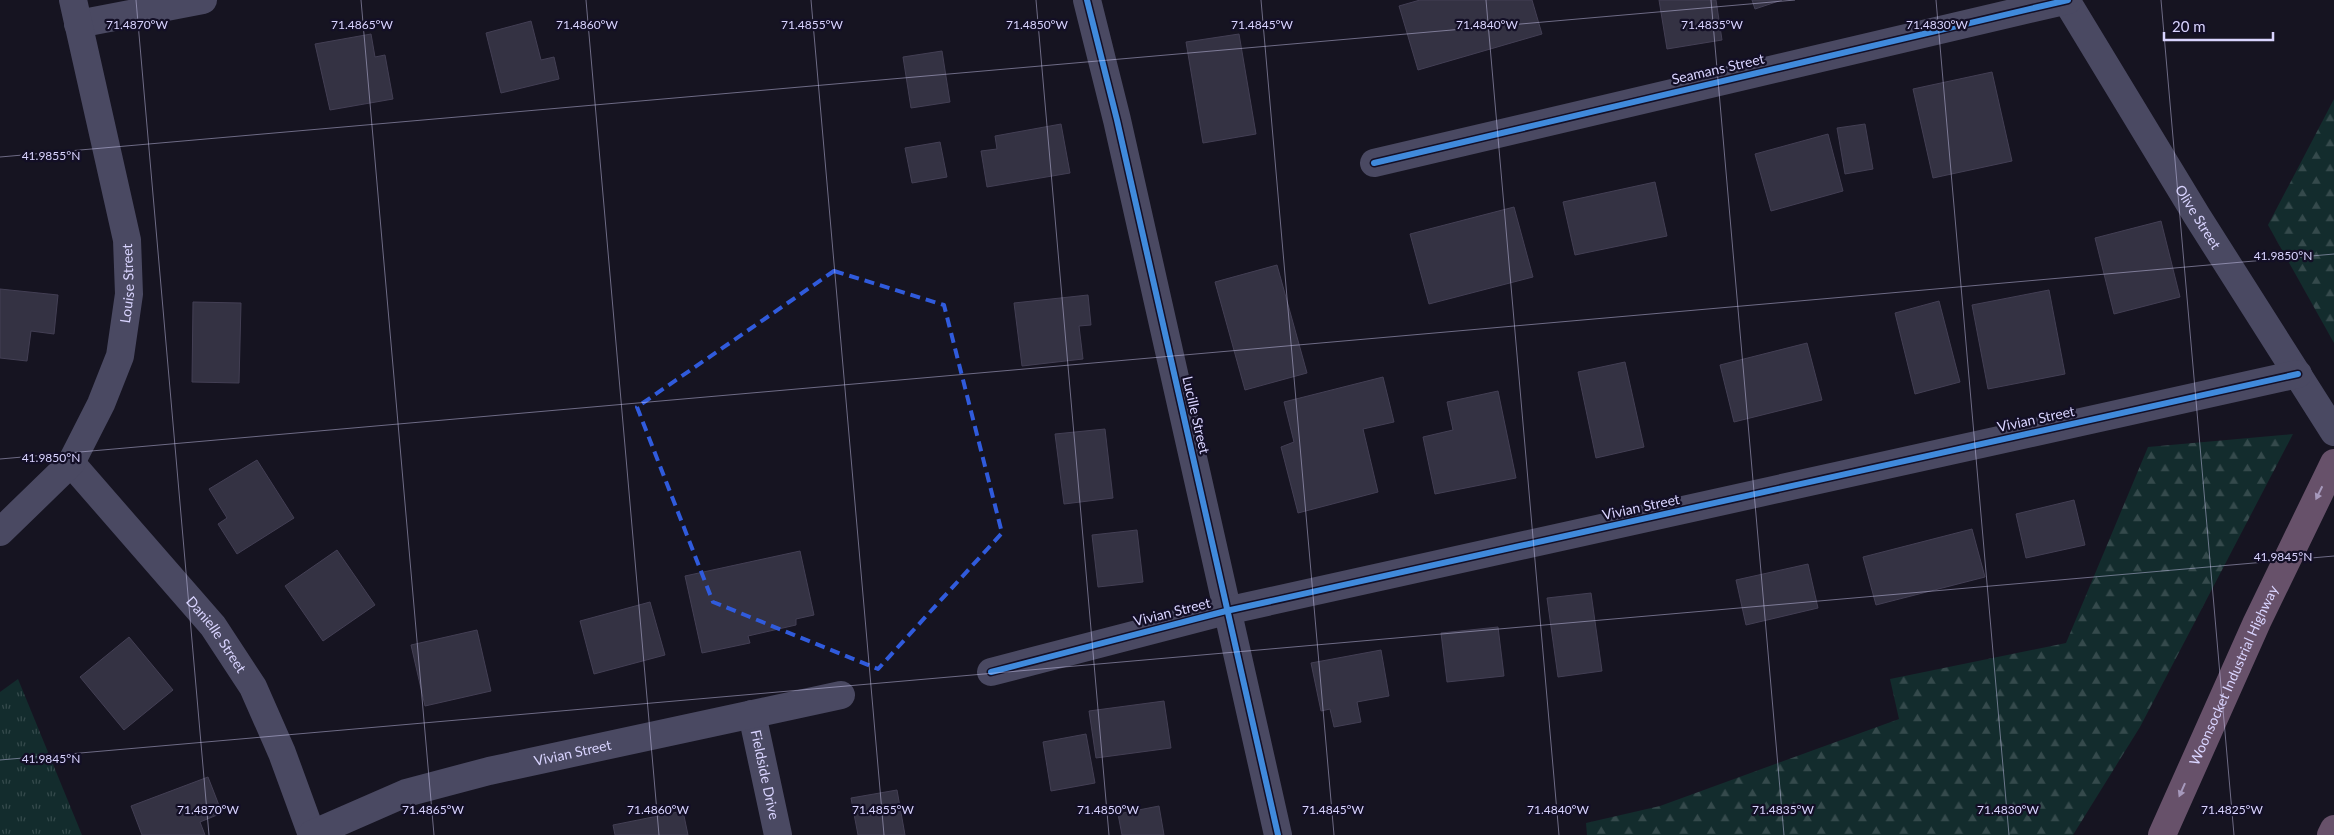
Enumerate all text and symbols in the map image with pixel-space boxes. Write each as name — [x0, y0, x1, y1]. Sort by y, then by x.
scale bar — [2164, 10, 2273, 42]
text: 71.4870°W — [106, 17, 169, 32]
text: 71.4865°W — [331, 17, 394, 32]
text: 71.4860°W — [556, 17, 619, 32]
text: 71.4855°W — [781, 17, 844, 32]
text: 71.4850°W — [1006, 17, 1069, 32]
text: 71.4845°W — [1231, 17, 1294, 32]
text: 71.4840°W — [1456, 17, 1519, 32]
text: 71.4835°W — [1681, 17, 1744, 32]
text: 71.4830°W — [1906, 17, 1969, 32]
text: 20 m — [2172, 17, 2206, 35]
street label: Seamans Street — [1670, 50, 1766, 87]
text: 41.9855°N — [22, 148, 80, 163]
street label: Olive Street — [2172, 181, 2225, 252]
street label: Louise Street — [116, 243, 137, 324]
text: 41.9850°N — [2254, 248, 2312, 263]
street label: Lucille Street — [1179, 374, 1214, 455]
street label: Vivian Street — [1996, 402, 2076, 435]
text: 41.9850°N — [22, 450, 80, 465]
one-way arrow — [2315, 486, 2323, 500]
street label: Vivian Street — [1601, 490, 1681, 523]
text: 41.9845°N — [2254, 549, 2312, 564]
street label: Woonsocket Industrial Highway — [2185, 582, 2282, 768]
street label: Danielle Street — [183, 593, 250, 676]
street label: Vivian Street — [1132, 594, 1212, 629]
street label: Fieldside Drive — [748, 728, 783, 821]
street label: Vivian Street — [532, 736, 613, 769]
text: 41.9845°N — [22, 751, 80, 766]
one-way arrow — [2177, 783, 2185, 797]
text: 71.4870°W — [177, 802, 240, 817]
text: 71.4865°W — [402, 802, 465, 817]
text: 71.4860°W — [627, 802, 690, 817]
text: 71.4855°W — [852, 802, 915, 817]
text: 71.4850°W — [1077, 802, 1140, 817]
text: 71.4845°W — [1302, 802, 1365, 817]
text: 71.4840°W — [1527, 802, 1590, 817]
text: 71.4835°W — [1752, 802, 1815, 817]
text: 71.4830°W — [1977, 802, 2040, 817]
text: 71.4825°W — [2201, 802, 2264, 817]

